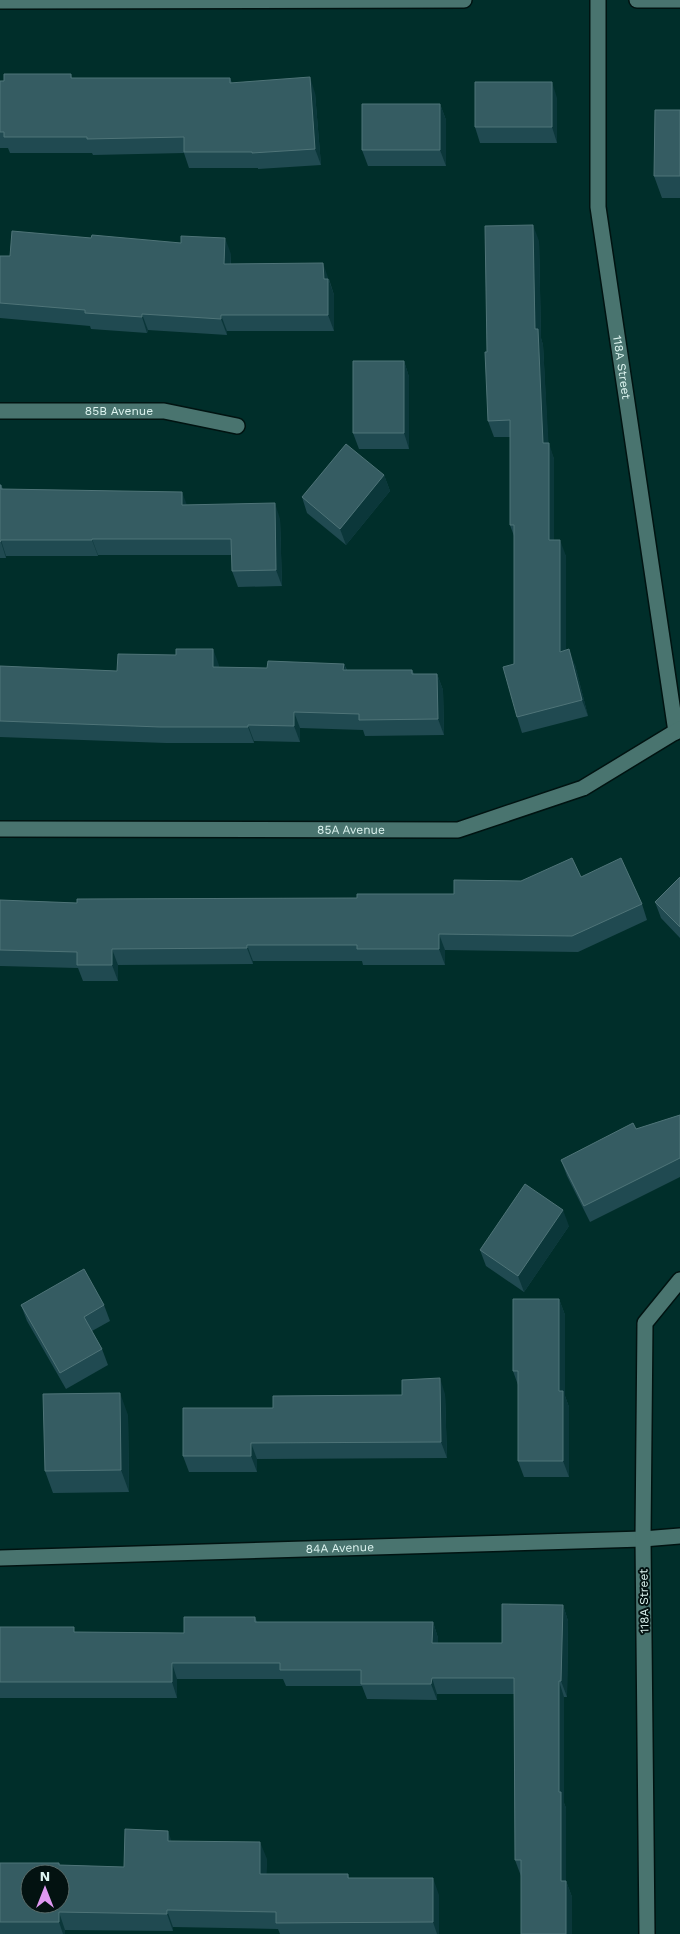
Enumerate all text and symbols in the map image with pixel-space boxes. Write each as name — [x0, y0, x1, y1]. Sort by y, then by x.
street label: 118A Street — [610, 334, 633, 400]
street label: 85B Avenue — [85, 404, 153, 418]
street label: 85A Avenue — [317, 823, 385, 837]
street label: 84A Avenue — [305, 1540, 374, 1556]
street label: 118A Street — [636, 1569, 652, 1633]
north arrow — [20, 1864, 70, 1914]
text: N — [40, 1868, 50, 1884]

